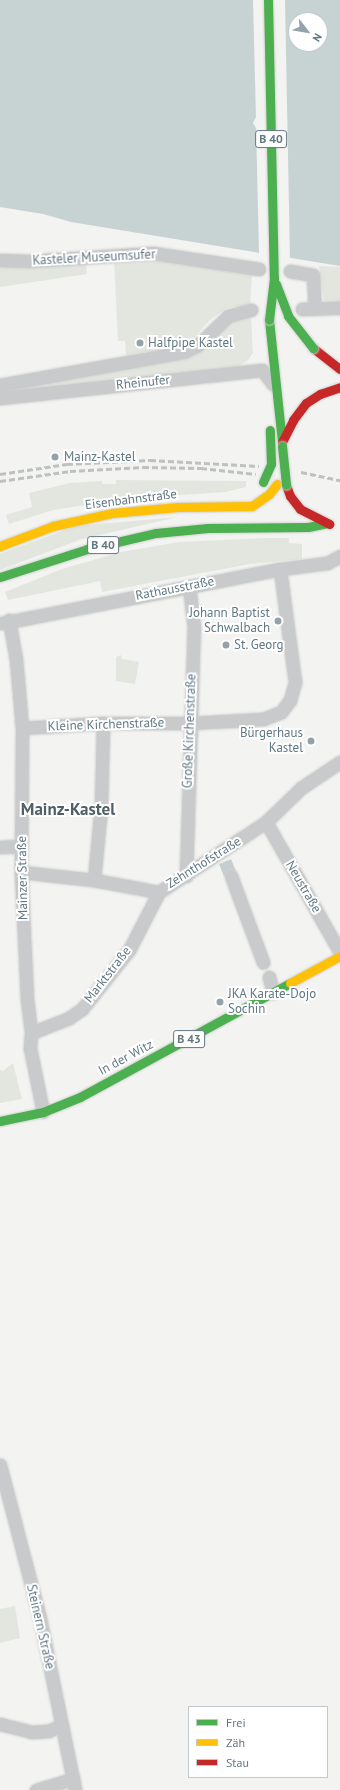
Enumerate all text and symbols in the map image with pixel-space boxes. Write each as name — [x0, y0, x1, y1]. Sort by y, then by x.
north arrow — [288, 12, 328, 52]
text: N — [310, 31, 325, 44]
road number: B 40 — [255, 129, 287, 149]
street label: Kasteler Museumsufer — [32, 247, 156, 269]
place label: Halfpipe Kastel — [148, 335, 233, 351]
marker: Halfpipe Kastel — [135, 338, 145, 348]
street label: Rheinufer — [115, 372, 171, 394]
place label: Mainz-Kastel — [64, 449, 135, 465]
marker: Mainz-Kastel — [49, 451, 61, 463]
street label: Eisenbahnstraße — [84, 487, 178, 513]
road number: B 40 — [87, 535, 119, 555]
street label: Rathausstraße — [134, 574, 216, 604]
place label: Johann Baptist Schwalbach — [189, 606, 270, 637]
marker: Johann Baptist Schwalbach — [273, 616, 283, 626]
place label: St. Georg — [234, 637, 285, 653]
marker: St. Georg — [221, 640, 231, 650]
street label: Große Kirchenstraße — [180, 673, 200, 789]
street label: Kleine Kirchenstraße — [47, 715, 165, 735]
place label: Bürgerhaus Kastel — [240, 726, 303, 757]
marker: Bürgerhaus Kastel — [306, 736, 316, 746]
district label: Mainz-Kastel — [21, 800, 115, 820]
street label: Zehnthofstraße — [164, 834, 244, 892]
street label: Mainzer Straße — [14, 836, 32, 920]
street label: Neustraße — [282, 858, 324, 916]
street label: Marktstraße — [81, 944, 135, 1006]
place label: JKA Karate-Dojo Sochin — [228, 987, 317, 1018]
marker: JKA Karate-Dojo Sochin — [215, 997, 225, 1007]
road number: B 43 — [173, 1029, 205, 1049]
street label: In der Witz — [96, 1037, 156, 1079]
street label: Steinern Straße — [23, 1583, 57, 1671]
legend — [188, 1706, 328, 1778]
text: Frei — [226, 1715, 246, 1730]
text: Zäh — [226, 1735, 245, 1750]
text: Stau — [226, 1755, 249, 1770]

